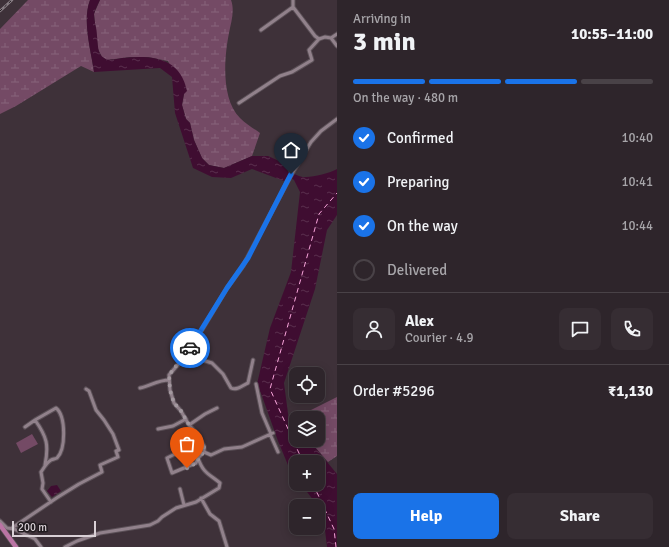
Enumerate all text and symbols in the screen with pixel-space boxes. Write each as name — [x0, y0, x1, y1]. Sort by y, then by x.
text: Arriving in — [353, 11, 411, 27]
text: 10:55–11:00 — [571, 25, 653, 43]
text: 3 min — [353, 26, 416, 58]
text: On the way · 480 m — [353, 90, 458, 106]
icon: check — [353, 127, 375, 149]
text: Confirmed — [387, 129, 454, 147]
text: 10:40 — [621, 130, 653, 146]
pin — [274, 133, 308, 174]
icon: home — [280, 139, 302, 161]
icon: check — [353, 171, 375, 193]
text: Preparing — [387, 173, 450, 191]
text: 10:41 — [621, 174, 653, 190]
icon: check — [353, 215, 375, 237]
text: On the way — [387, 217, 458, 235]
text: 10:44 — [621, 218, 653, 234]
text: Delivered — [387, 261, 447, 279]
button: person — [353, 308, 395, 350]
button: chat — [559, 308, 601, 350]
button: phone — [611, 308, 653, 350]
text: Alex — [405, 312, 434, 330]
courier — [170, 328, 210, 368]
text: Courier · 4.9 — [405, 330, 474, 346]
icon: car — [179, 337, 201, 359]
map controls — [289, 367, 325, 535]
button: locate — [289, 367, 325, 403]
text: Order #5296 — [353, 382, 435, 400]
text: ₹1,130 — [608, 382, 653, 400]
button: layers — [289, 411, 325, 447]
pin — [170, 427, 204, 468]
icon: bag — [176, 433, 198, 455]
button: + — [289, 455, 325, 491]
button: Help — [353, 493, 499, 539]
button: Share — [507, 493, 653, 539]
button: − — [289, 499, 325, 535]
scale bar — [12, 519, 96, 538]
text: 200 m — [18, 521, 47, 534]

